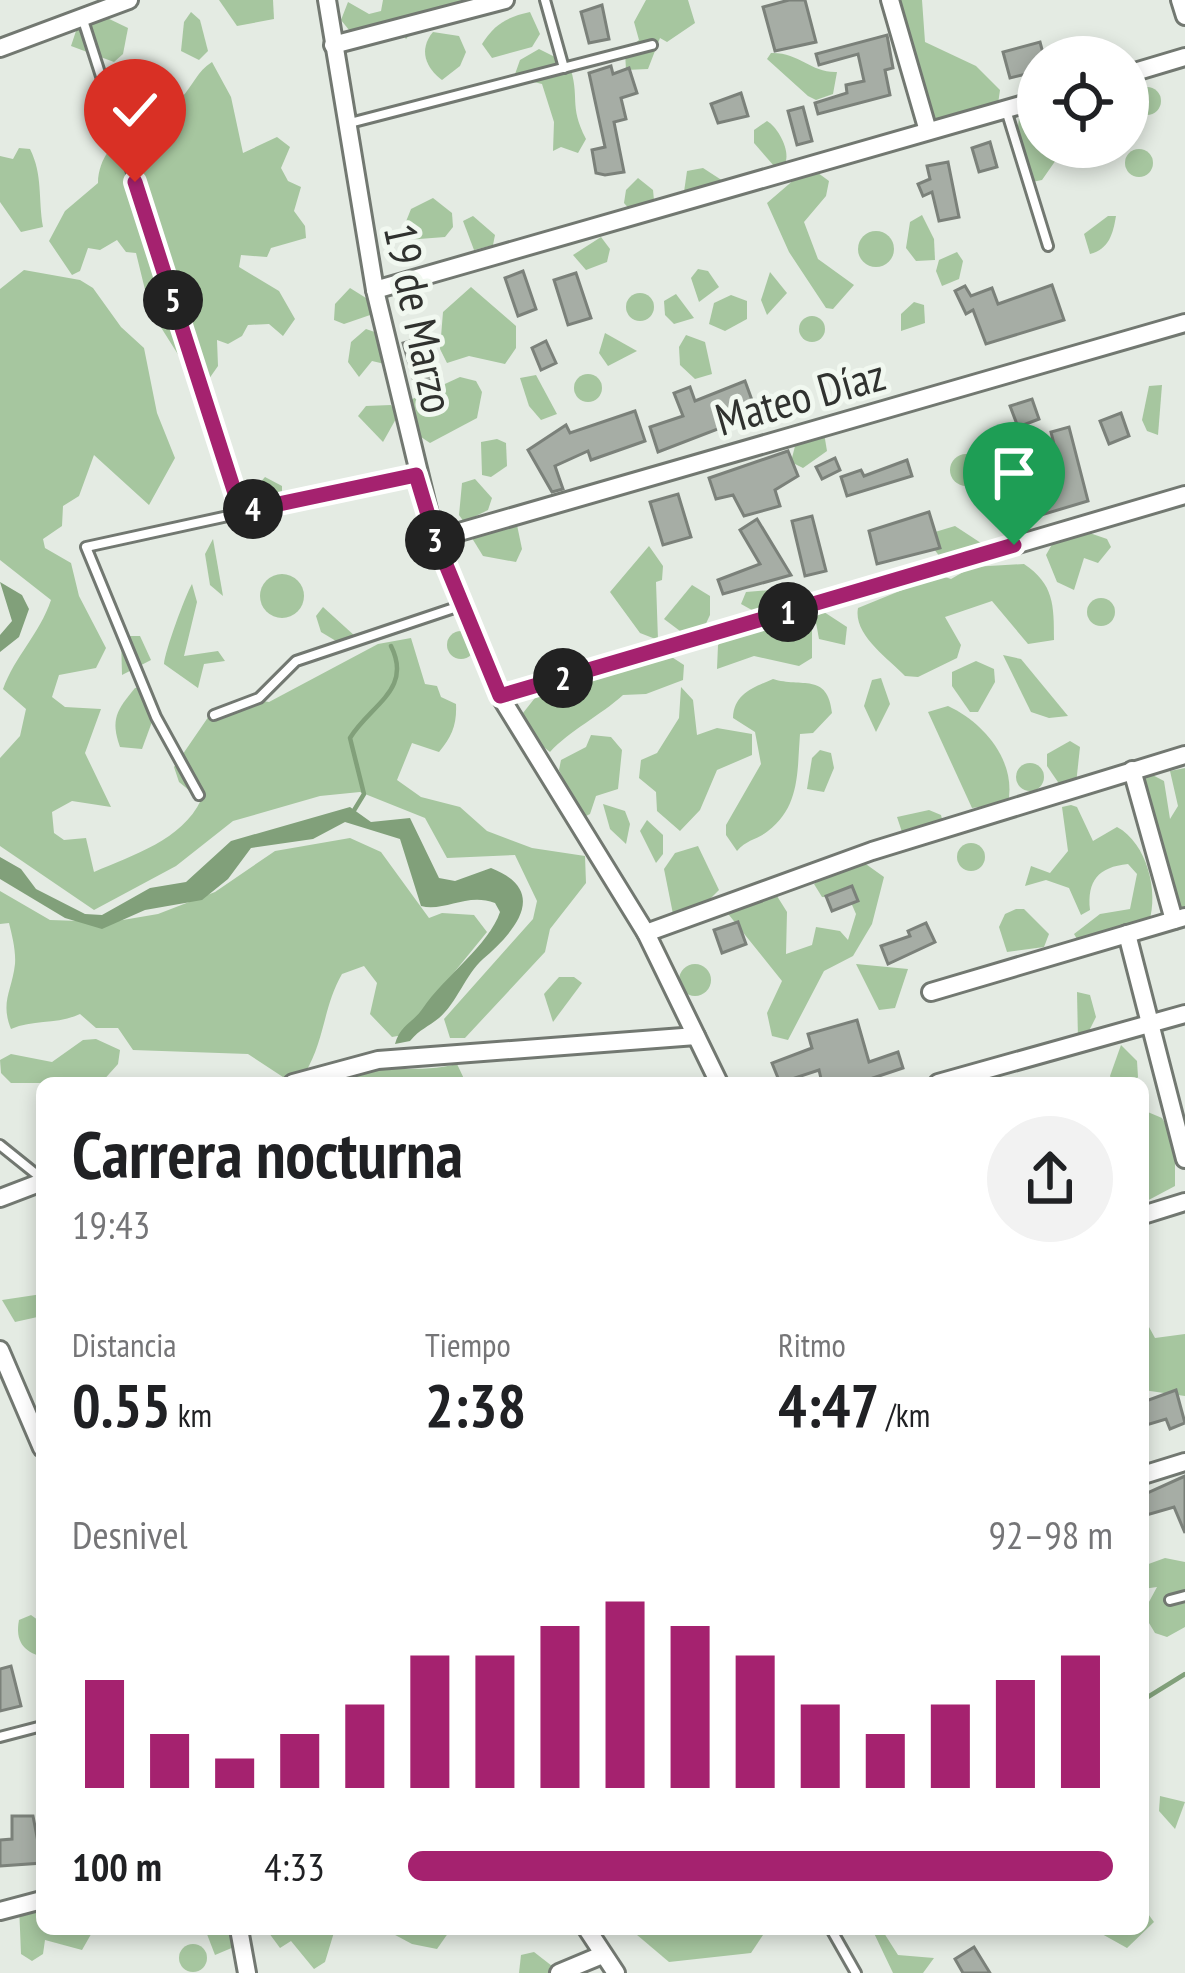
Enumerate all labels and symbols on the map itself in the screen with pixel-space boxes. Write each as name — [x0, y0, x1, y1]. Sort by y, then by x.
pin — [84, 59, 186, 182]
street label: 19 de Marzo — [372, 218, 468, 418]
pin: 5 — [143, 270, 203, 330]
street label: Mateo Díaz — [709, 344, 891, 448]
pin — [963, 422, 1065, 545]
pin: 4 — [223, 479, 283, 539]
pin: 3 — [405, 510, 465, 570]
pin: 1 — [758, 582, 818, 642]
pin: 2 — [533, 648, 593, 708]

